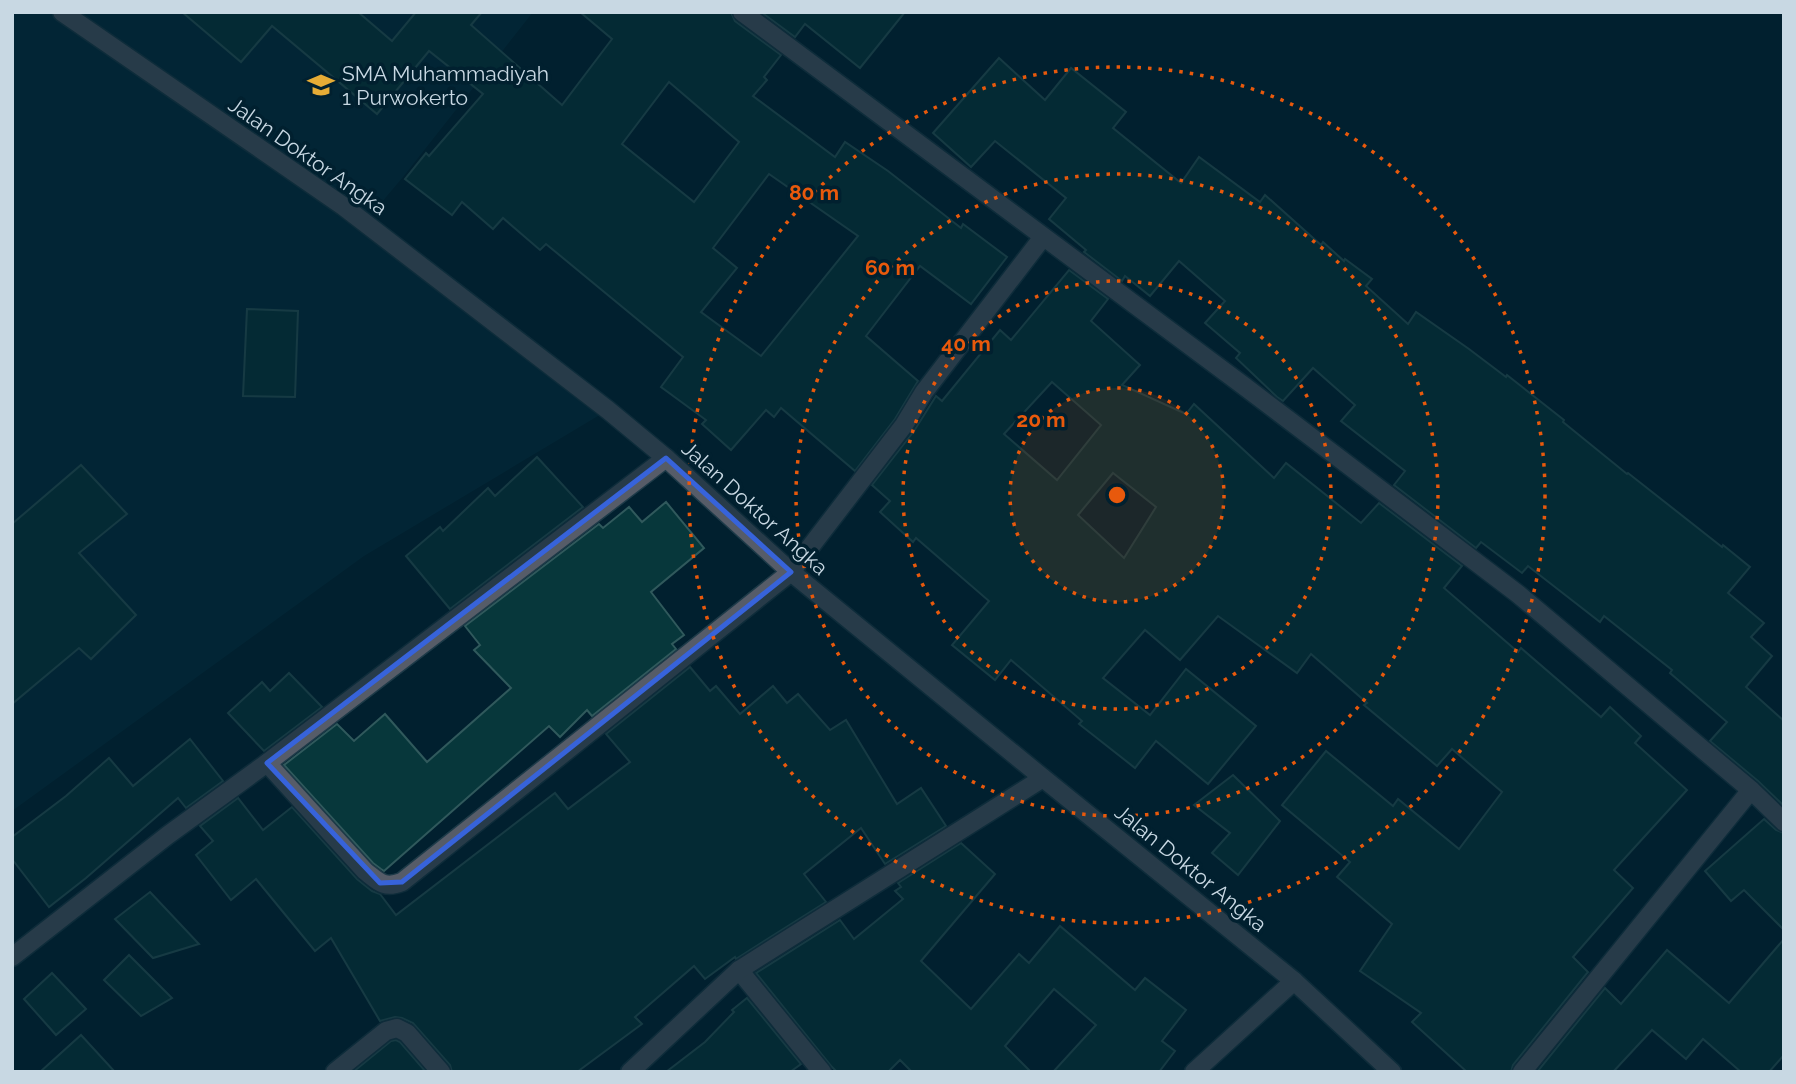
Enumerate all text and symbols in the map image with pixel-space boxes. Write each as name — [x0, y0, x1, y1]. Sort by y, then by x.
place label: SMA Muhammadiyah 1 Purwokerto — [342, 61, 549, 110]
school or university icon: SMA Muhammadiyah 1 Purwokerto — [306, 70, 336, 100]
street label: Jalan Doktor Angka — [224, 92, 392, 220]
text: 80 m — [789, 180, 839, 205]
text: 60 m — [865, 255, 915, 280]
text: 40 m — [941, 331, 991, 356]
text: 20 m — [1016, 407, 1066, 432]
street label: Jalan Doktor Angka — [677, 436, 833, 580]
centre of rings — [1105, 483, 1129, 507]
street label: Jalan Doktor Angka — [1110, 799, 1272, 937]

